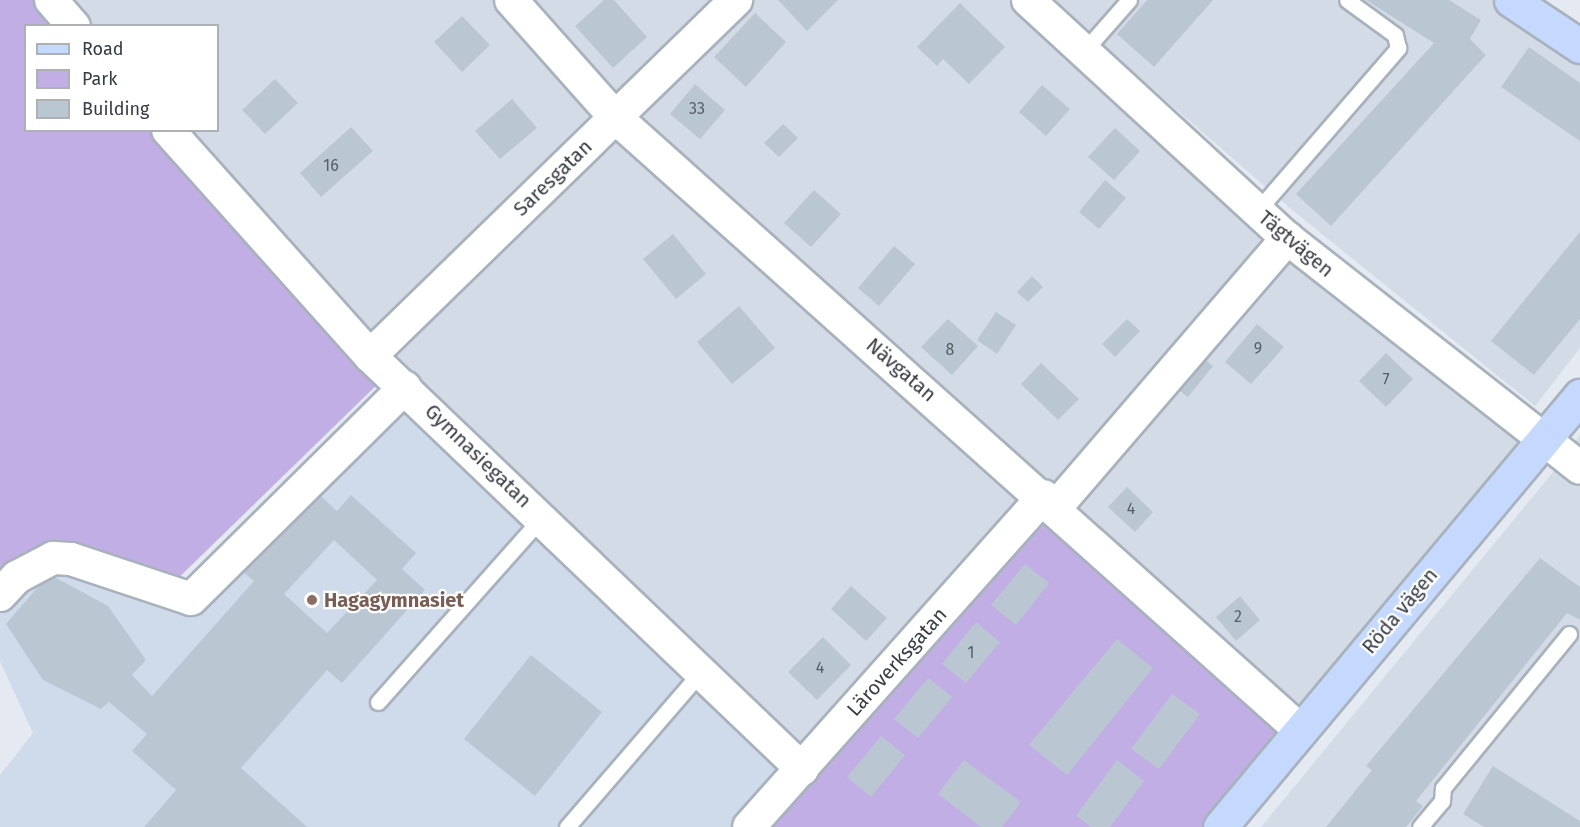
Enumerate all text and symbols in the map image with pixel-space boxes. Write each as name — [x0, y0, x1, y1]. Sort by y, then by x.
legend — [24, 24, 219, 132]
text: Road — [82, 38, 124, 60]
text: Park — [82, 68, 117, 90]
text: Building — [82, 98, 149, 120]
house number: 33 — [689, 99, 705, 119]
street label: Saresgatan — [509, 135, 597, 221]
house number: 16 — [323, 156, 339, 176]
street label: Tägtvägen — [1254, 206, 1338, 282]
street label: Nävgatan — [861, 333, 941, 407]
house number: 9 — [1254, 339, 1262, 359]
house number: 8 — [946, 340, 954, 360]
house number: 7 — [1382, 370, 1390, 390]
street label: Gymnasiegatan — [420, 399, 536, 513]
house number: 4 — [1127, 499, 1135, 519]
street label: Röda vägen — [1357, 563, 1443, 659]
place label: Hagagymnasiet — [324, 588, 464, 612]
marker: Hagagymnasiet — [305, 593, 319, 607]
street label: Läroverksgatan — [842, 603, 952, 721]
house number: 2 — [1234, 607, 1242, 627]
house number: 1 — [968, 643, 974, 663]
house number: 4 — [816, 658, 824, 678]

